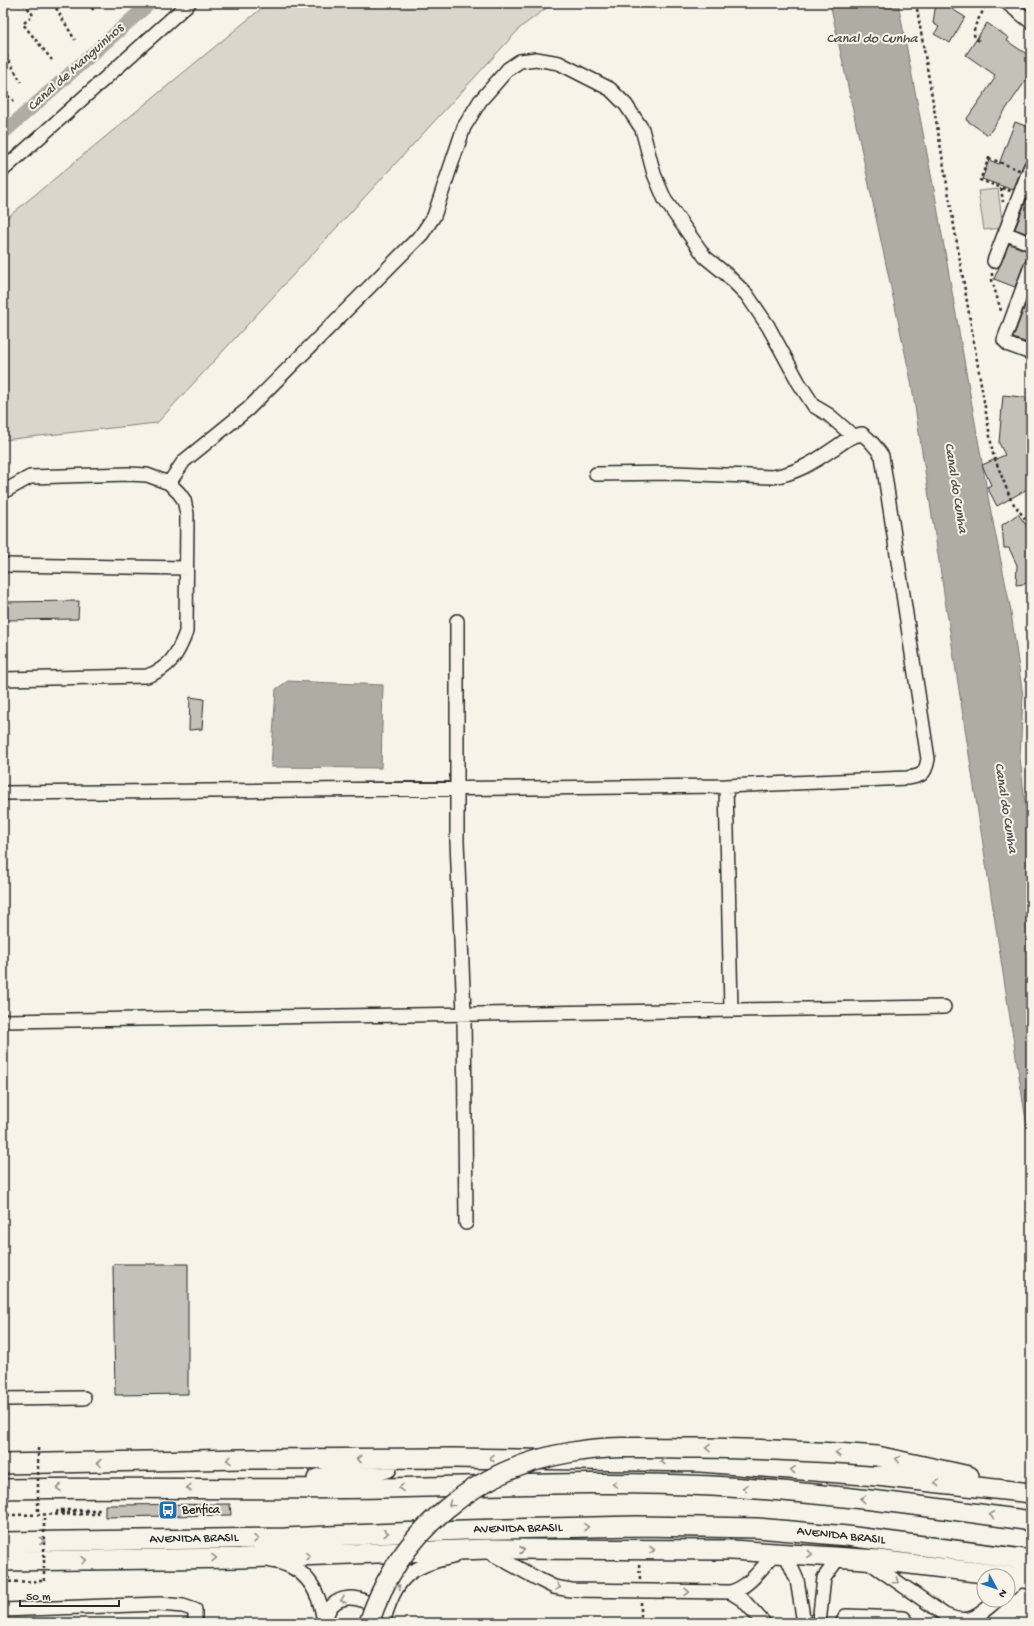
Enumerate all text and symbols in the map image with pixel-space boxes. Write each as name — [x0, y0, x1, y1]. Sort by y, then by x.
water label: Canal de Manguinhos — [25, 19, 129, 116]
water label: Canal do Cunha — [826, 31, 919, 48]
water label: Canal do Cunha — [939, 442, 971, 536]
water label: Canal do Cunha — [989, 762, 1021, 856]
one-way arrow — [705, 1444, 711, 1452]
one-way arrow — [835, 1448, 841, 1457]
one-way arrow — [489, 1454, 495, 1463]
one-way arrow — [356, 1455, 362, 1463]
one-way arrow — [226, 1456, 232, 1464]
one-way arrow — [894, 1456, 901, 1464]
one-way arrow — [660, 1457, 666, 1466]
one-way arrow — [96, 1459, 102, 1467]
one-way arrow — [790, 1466, 796, 1475]
one-way arrow — [934, 1478, 940, 1487]
one-way arrow — [612, 1480, 618, 1488]
one-way arrow — [56, 1484, 62, 1492]
one-way arrow — [186, 1484, 192, 1492]
one-way arrow — [398, 1484, 404, 1492]
one-way arrow — [742, 1484, 748, 1493]
one-way arrow — [860, 1494, 867, 1503]
bus stop icon: Benfica — [157, 1499, 179, 1521]
one-way arrow — [449, 1499, 456, 1506]
place label: Benfica — [181, 1503, 221, 1518]
one-way arrow — [989, 1511, 995, 1520]
street label: AVENIDA BRASIL — [473, 1521, 564, 1537]
one-way arrow — [583, 1523, 589, 1531]
street label: AVENIDA BRASIL — [796, 1524, 887, 1548]
one-way arrow — [383, 1529, 389, 1537]
street label: AVENIDA BRASIL — [149, 1531, 240, 1547]
one-way arrow — [253, 1535, 259, 1543]
one-way arrow — [39, 1537, 45, 1545]
one-way arrow — [519, 1545, 525, 1554]
one-way arrow — [649, 1546, 655, 1554]
one-way arrow — [807, 1550, 813, 1559]
one-way arrow — [305, 1551, 311, 1560]
one-way arrow — [211, 1554, 217, 1562]
one-way arrow — [81, 1556, 87, 1564]
north arrow — [976, 1568, 1016, 1608]
one-way arrow — [892, 1576, 899, 1583]
scale bar — [20, 1582, 119, 1608]
one-way arrow — [554, 1582, 561, 1591]
one-way arrow — [393, 1584, 400, 1591]
text: N — [995, 1587, 1009, 1600]
one-way arrow — [684, 1588, 690, 1596]
text: 50 m — [26, 1591, 51, 1605]
one-way arrow — [340, 1595, 347, 1604]

